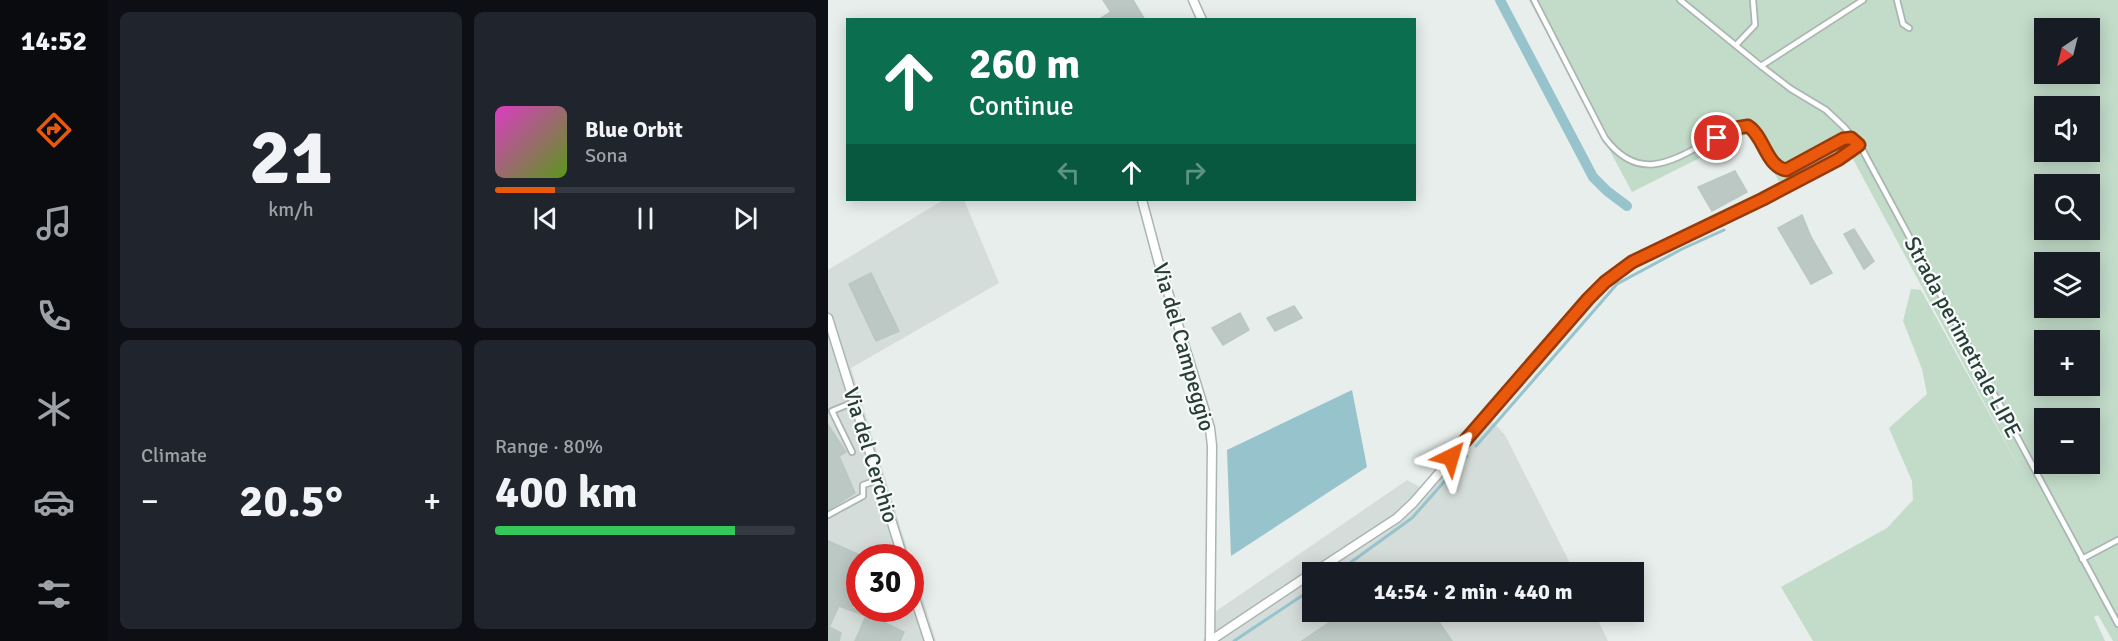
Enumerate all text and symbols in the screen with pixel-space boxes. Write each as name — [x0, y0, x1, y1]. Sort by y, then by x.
north arrow — [2034, 18, 2100, 84]
map controls — [2034, 18, 2100, 474]
text: 14:52 — [21, 25, 87, 58]
text: 260 m — [969, 39, 1080, 90]
icon: ahead — [870, 42, 948, 120]
text: Continue — [969, 90, 1074, 123]
button: sound — [2034, 96, 2100, 162]
icon: directions — [33, 109, 75, 151]
text: 21 — [249, 110, 333, 206]
pin — [1691, 112, 1742, 163]
text: Blue Orbit — [585, 116, 683, 143]
icon: arrive — [1700, 121, 1733, 154]
text: Sona — [585, 143, 628, 168]
icon: left — [1052, 156, 1085, 189]
icon: ahead — [1115, 156, 1148, 189]
icon: right — [1178, 156, 1211, 189]
button: search — [2034, 174, 2100, 240]
text: km/h — [268, 197, 314, 222]
icon: music — [33, 202, 75, 244]
icon: previous — [529, 202, 562, 235]
icon: pause — [629, 202, 662, 235]
icon: next — [729, 202, 762, 235]
street label: Strada perimetrale LIPE — [1899, 232, 2027, 442]
button: layers — [2034, 252, 2100, 318]
street label: Via del Campeggio — [1147, 260, 1221, 434]
icon: phone — [33, 295, 75, 337]
button: + — [2034, 330, 2100, 396]
street label: Via del Cerchio — [838, 384, 904, 526]
icon: climate — [33, 388, 75, 430]
button: − — [2034, 408, 2100, 474]
position arrow — [1419, 425, 1483, 489]
text: Range · 80% — [495, 434, 603, 459]
text: Climate — [141, 443, 207, 468]
text: 400 km — [495, 465, 638, 520]
text: 20.5° — [239, 474, 343, 529]
icon: car — [33, 481, 75, 523]
text: − — [141, 481, 159, 522]
text: + — [423, 481, 441, 522]
speed limit sign: 30 — [846, 544, 924, 622]
icon: filters — [33, 573, 75, 615]
text: 14:54 · 2 min · 440 m — [1373, 578, 1573, 605]

